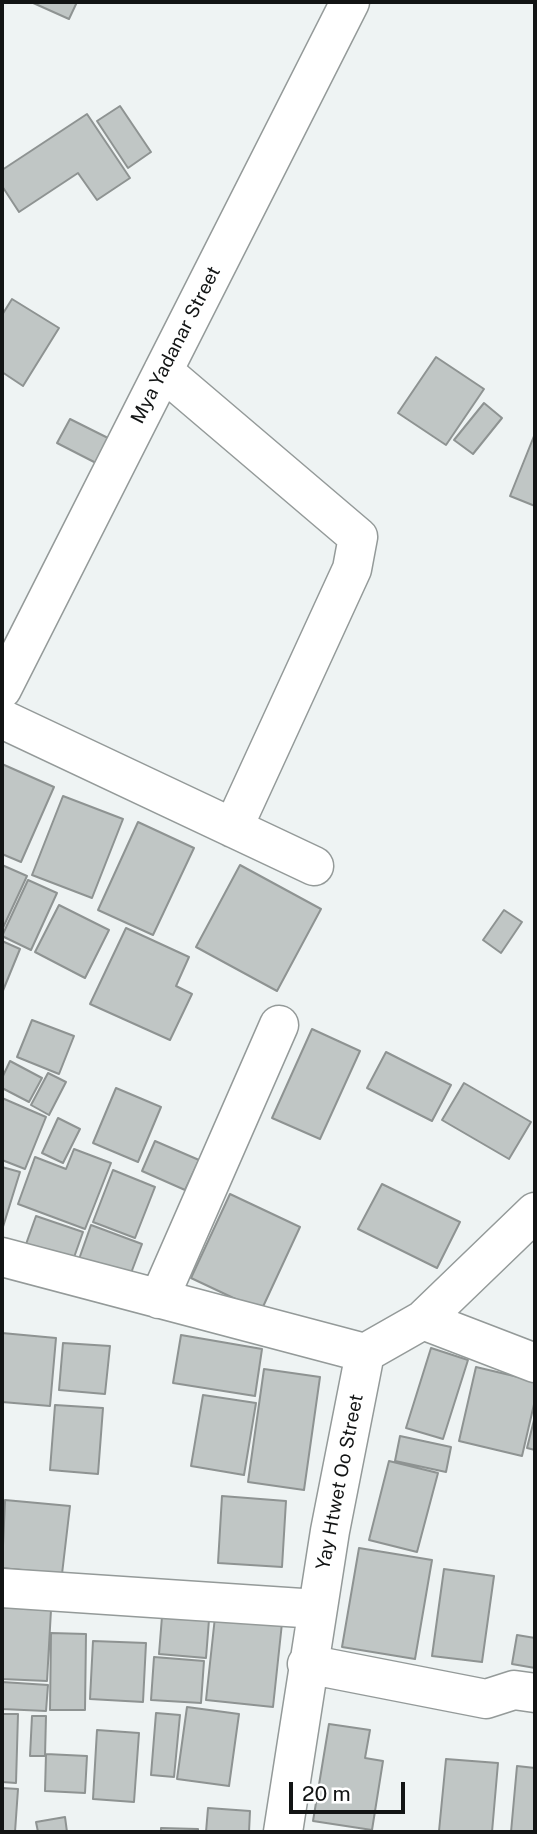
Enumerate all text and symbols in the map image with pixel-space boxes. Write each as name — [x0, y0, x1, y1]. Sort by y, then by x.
street label: Mya Yadanar Street — [126, 263, 226, 427]
street label: Yay Htwet Oo Street — [312, 1392, 368, 1572]
scale bar — [292, 1768, 407, 1812]
text: 20 m — [302, 1781, 351, 1806]

